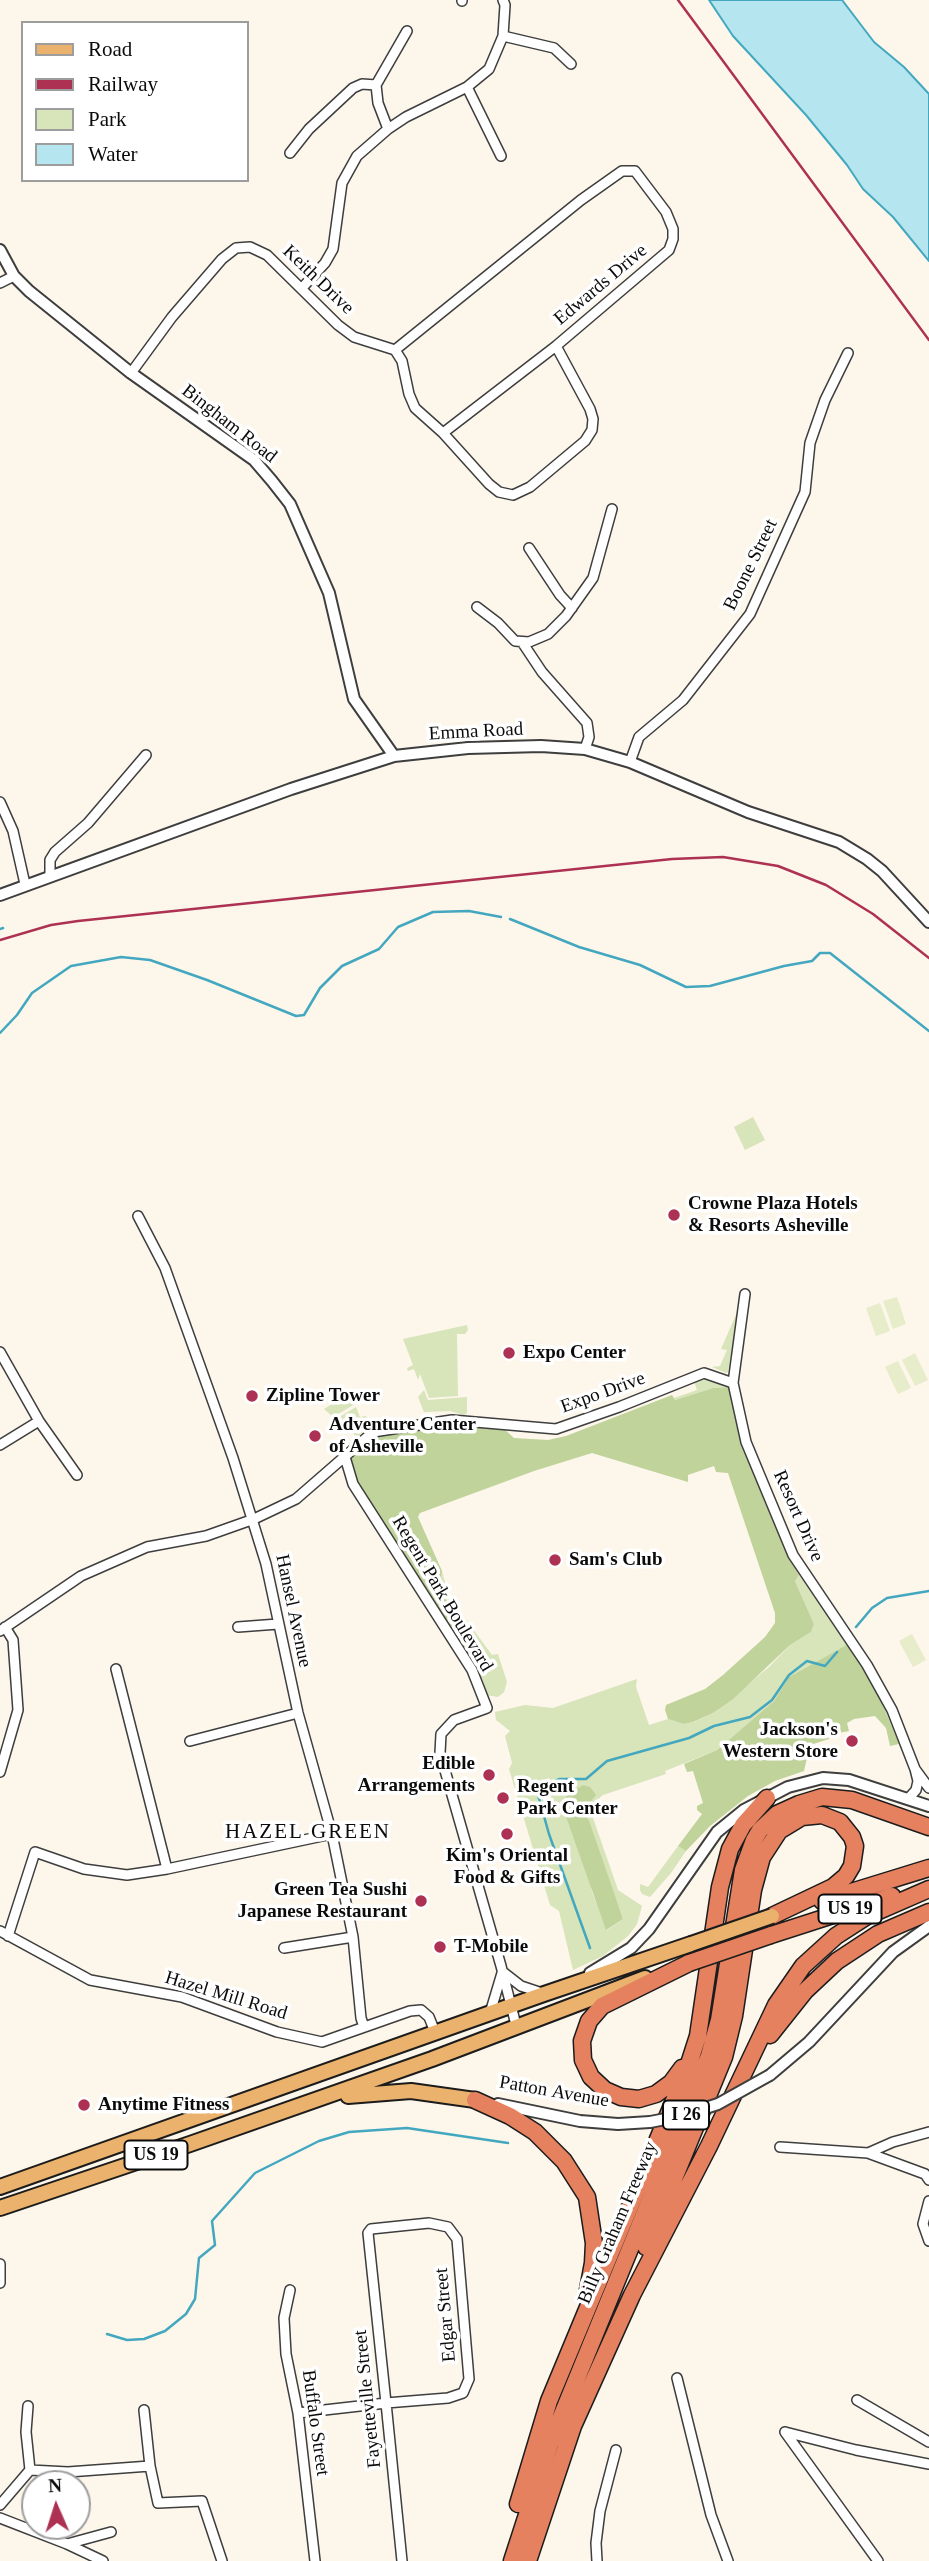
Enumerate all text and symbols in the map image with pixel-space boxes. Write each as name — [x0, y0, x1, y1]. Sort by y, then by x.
legend — [21, 21, 248, 182]
text: Road — [88, 37, 132, 61]
text: Railway — [88, 72, 158, 96]
text: Park — [88, 107, 127, 131]
text: Water — [88, 142, 138, 166]
street label: Edwards Drive — [550, 239, 652, 331]
street label: Keith Drive — [278, 240, 358, 320]
street label: Bingham Road — [177, 380, 281, 468]
street label: Boone Street — [719, 516, 783, 614]
street label: Emma Road — [428, 718, 524, 746]
place label: Crowne Plaza Hotels & Resorts Asheville — [688, 1193, 858, 1237]
marker: Crowne Plaza Hotels & Resorts Asheville — [666, 1207, 682, 1223]
place label: Expo Center — [523, 1342, 626, 1364]
marker: Expo Center — [501, 1345, 517, 1361]
street label: Expo Drive — [558, 1367, 648, 1419]
place label: Zipline Tower — [266, 1385, 380, 1407]
marker: Zipline Tower — [244, 1388, 260, 1404]
place label: Adventure Center of Asheville — [329, 1414, 476, 1458]
marker: Adventure Center of Asheville — [307, 1428, 323, 1444]
street label: Resort Drive — [768, 1467, 828, 1565]
street label: Regent Park Boulevard — [387, 1512, 497, 1676]
place label: Sam's Club — [569, 1549, 662, 1571]
street label: Hansel Avenue — [270, 1552, 316, 1670]
marker: Sam's Club — [547, 1552, 563, 1568]
place label: Jackson's Western Store — [723, 1719, 838, 1763]
marker: Jackson's Western Store — [844, 1733, 860, 1749]
place label: Edible Arrangements — [358, 1753, 475, 1797]
marker: Edible Arrangements — [481, 1767, 497, 1783]
place label: Regent Park Center — [517, 1776, 618, 1820]
marker: Regent Park Center — [495, 1790, 511, 1806]
district label: HAZEL GREEN — [226, 1819, 390, 1845]
marker: Kim's Oriental Food & Gifts — [499, 1826, 515, 1842]
place label: Kim's Oriental Food & Gifts — [446, 1845, 568, 1889]
place label: Green Tea Sushi Japanese Restaurant — [238, 1879, 407, 1923]
marker: Green Tea Sushi Japanese Restaurant — [413, 1893, 429, 1909]
road number: US 19 — [818, 1895, 882, 1924]
place label: T-Mobile — [454, 1936, 528, 1958]
marker: T-Mobile — [432, 1939, 448, 1955]
street label: Hazel Mill Road — [162, 1967, 290, 2025]
street label: Patton Avenue — [497, 2071, 611, 2113]
place label: Anytime Fitness — [98, 2094, 229, 2116]
marker: Anytime Fitness — [76, 2097, 92, 2113]
road number: I 26 — [663, 2101, 709, 2130]
street label: Billy Graham Freeway — [573, 2138, 663, 2308]
road number: US 19 — [124, 2140, 188, 2169]
street label: Edgar Street — [431, 2267, 461, 2363]
street label: Fayetteville Street — [349, 2329, 387, 2469]
street label: Buffalo Street — [296, 2369, 334, 2477]
north arrow — [21, 2470, 91, 2540]
text: N — [48, 2475, 62, 2496]

